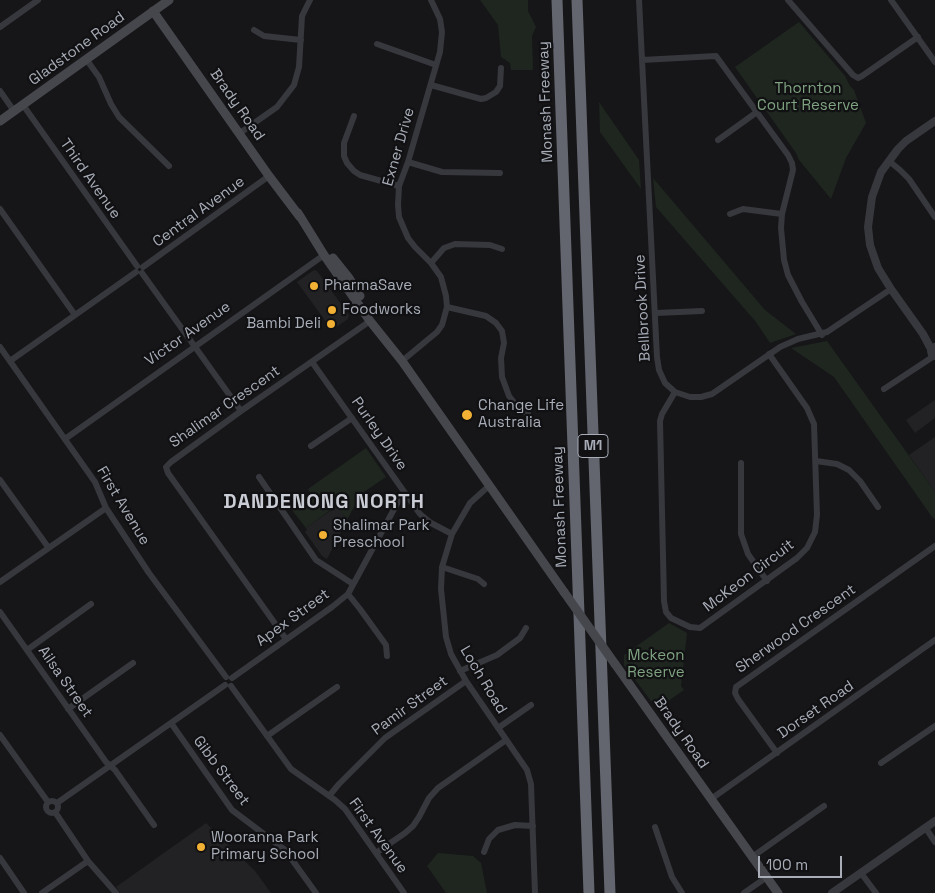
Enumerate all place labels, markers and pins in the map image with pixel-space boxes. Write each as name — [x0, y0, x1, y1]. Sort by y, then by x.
place label: PharmaSave — [324, 277, 412, 295]
marker: PharmaSave — [308, 280, 320, 292]
place label: Foodworks — [342, 301, 421, 319]
marker: Foodworks — [326, 304, 338, 316]
place label: Bambi Deli — [246, 315, 321, 333]
marker: Bambi Deli — [325, 318, 337, 330]
place label: Change Life Australia — [478, 397, 564, 432]
marker: Change Life Australia — [460, 408, 474, 422]
place label: Shalimar Park Preschool — [333, 517, 430, 552]
marker: Shalimar Park Preschool — [317, 529, 329, 541]
place label: Wooranna Park Primary School — [211, 829, 319, 864]
marker: Wooranna Park Primary School — [195, 841, 207, 853]

